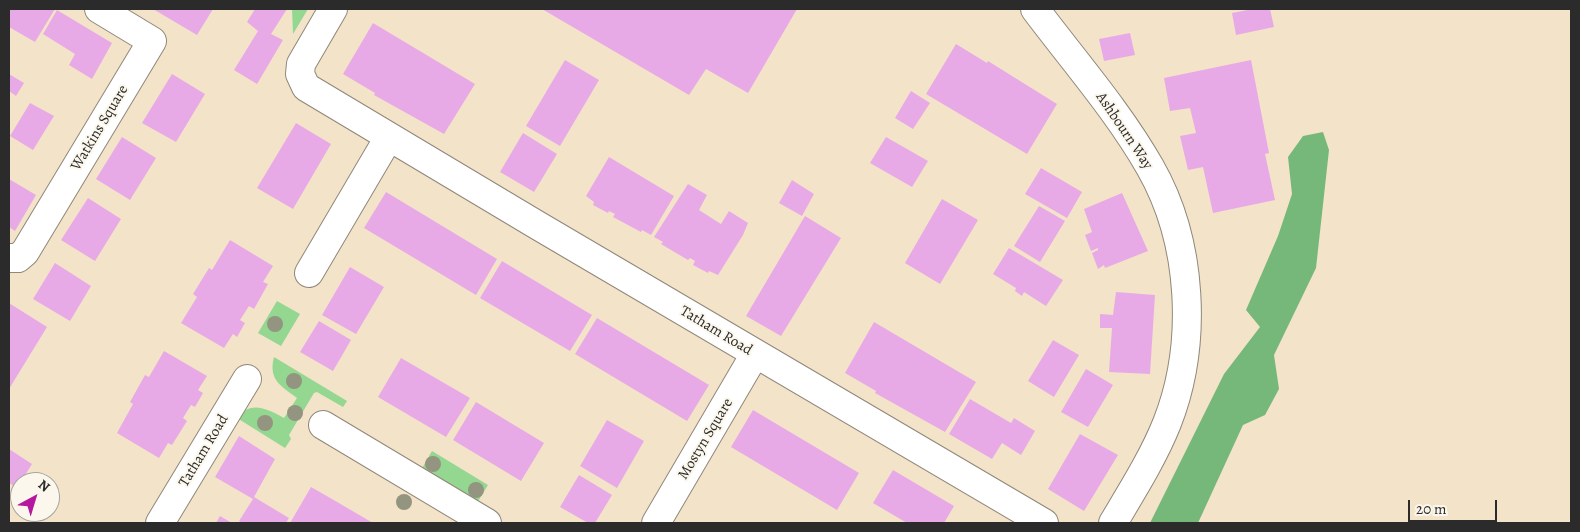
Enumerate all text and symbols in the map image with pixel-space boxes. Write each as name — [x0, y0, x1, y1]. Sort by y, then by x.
street label: Watkins Square — [67, 82, 133, 174]
street label: Ashbourn Way — [1092, 89, 1156, 173]
street label: Tatham Road — [677, 302, 755, 360]
street label: Mostyn Square — [675, 395, 737, 483]
street label: Tatham Road — [175, 412, 233, 490]
north arrow — [10, 472, 60, 522]
text: N — [34, 475, 54, 496]
scale bar — [1410, 490, 1499, 522]
text: 20 m — [1416, 499, 1447, 519]

